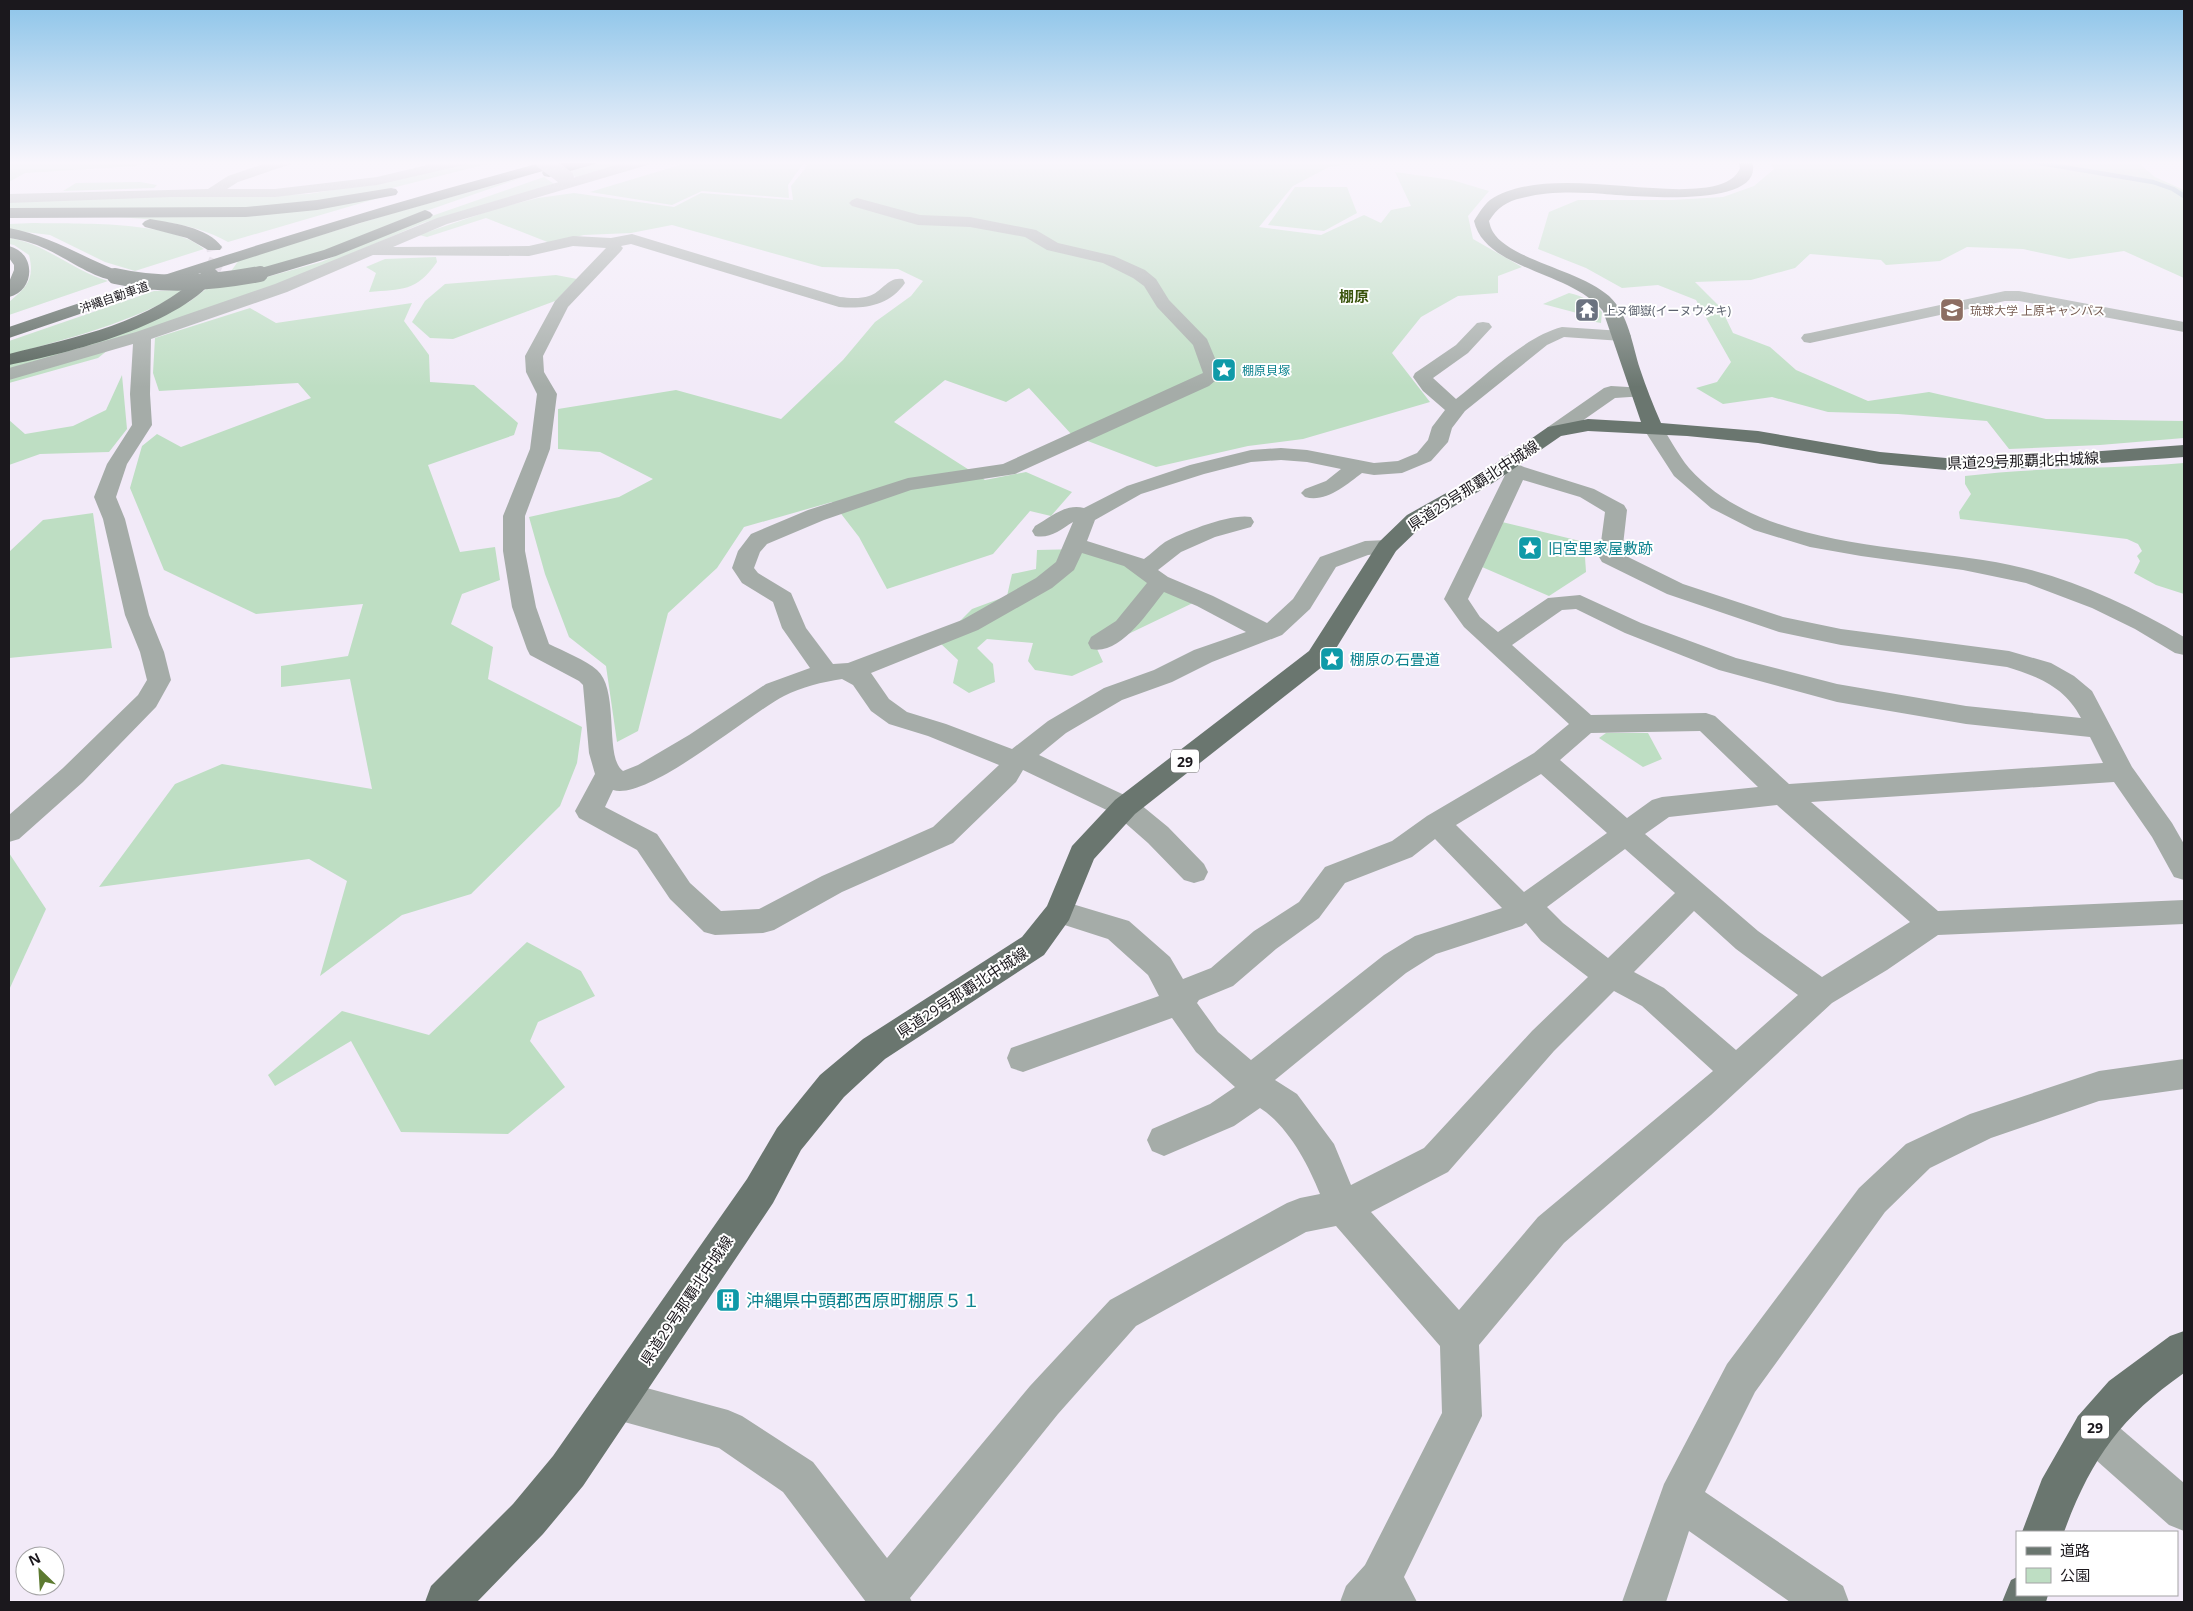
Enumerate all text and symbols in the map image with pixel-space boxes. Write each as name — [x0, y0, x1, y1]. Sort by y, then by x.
street label: 沖縄自動車道 — [77, 277, 151, 317]
district label: 棚原 — [1339, 286, 1369, 306]
temple icon: 上ヌ御嶽(イーヌウタキ) — [1574, 297, 1600, 323]
school or university icon: 琉球大学 上原キャンパス — [1939, 297, 1965, 323]
place label: 上ヌ御嶽(イーヌウタキ) — [1604, 302, 1732, 319]
place label: 琉球大学 上原キャンパス — [1970, 302, 2105, 319]
place icon: 棚原貝塚 — [1211, 357, 1237, 383]
place label: 棚原貝塚 — [1242, 362, 1290, 379]
street label: 県道29号那覇北中城線 — [1404, 435, 1542, 535]
street label: 県道29号那覇北中城線 — [1947, 447, 2099, 473]
place icon: 旧宮里家屋敷跡 — [1517, 535, 1543, 561]
place label: 旧宮里家屋敷跡 — [1548, 538, 1653, 558]
place icon: 棚原の石畳道 — [1319, 646, 1345, 672]
place label: 棚原の石畳道 — [1350, 649, 1440, 669]
road number: 29 — [1171, 749, 1199, 772]
street label: 県道29号那覇北中城線 — [893, 942, 1031, 1042]
street label: 県道29号那覇北中城線 — [635, 1231, 737, 1369]
building icon: 沖縄県中頭郡西原町棚原５１ — [715, 1287, 741, 1313]
place label: 沖縄県中頭郡西原町棚原５１ — [746, 1288, 980, 1312]
road number: 29 — [2081, 1415, 2109, 1438]
legend — [2016, 1531, 2178, 1596]
text: 道路 — [2060, 1540, 2090, 1560]
north arrow — [15, 1546, 65, 1596]
text: N — [25, 1548, 43, 1570]
text: 公園 — [2060, 1565, 2090, 1585]

